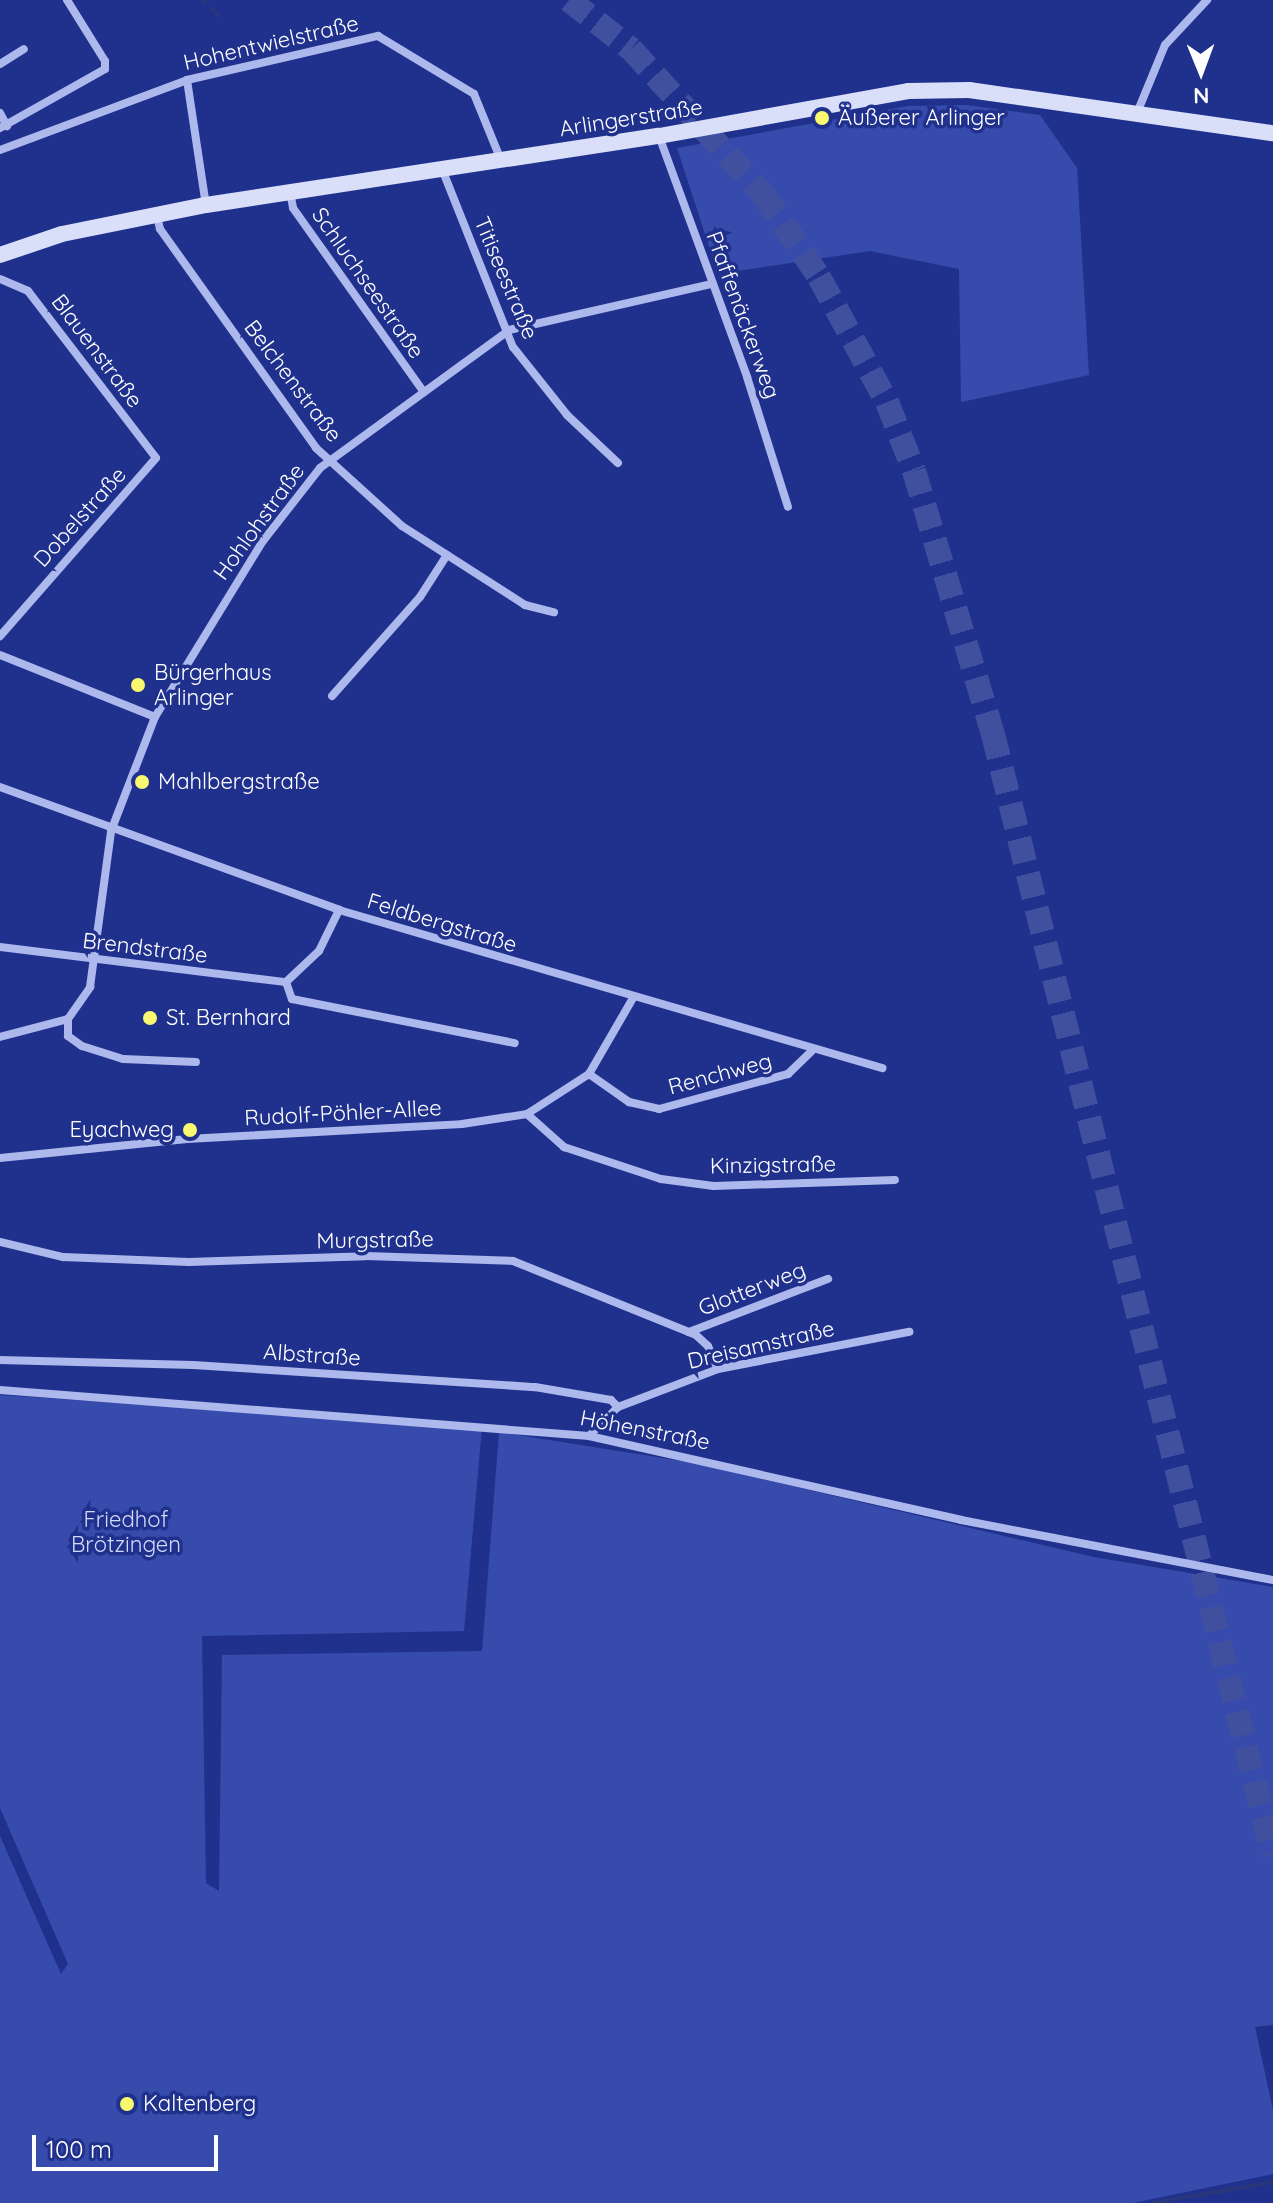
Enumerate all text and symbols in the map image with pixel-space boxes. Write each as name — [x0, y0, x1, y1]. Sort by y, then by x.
street label: Hohentwielstraße — [181, 10, 361, 76]
north arrow — [1161, 32, 1241, 112]
text: N — [1193, 82, 1210, 110]
street label: Arlingerstraße — [558, 94, 704, 142]
place label: Äußerer Arlinger — [838, 105, 1005, 131]
marker: Äußerer Arlinger — [813, 109, 831, 127]
street label: Schluchseestraße — [306, 203, 430, 363]
street label: Titiseestraße — [468, 213, 544, 343]
street label: Pfaffenäckerweg — [700, 228, 786, 402]
street label: Blauenstraße — [46, 289, 148, 413]
street label: Belchenstraße — [239, 315, 347, 447]
street label: Hohlohstraße — [208, 459, 310, 585]
street label: Dobelstraße — [28, 462, 132, 572]
place label: Bürgerhaus Arlinger — [154, 659, 272, 710]
marker: Bürgerhaus Arlinger — [129, 676, 147, 694]
place label: Mahlbergstraße — [158, 769, 320, 795]
marker: Mahlbergstraße — [133, 773, 151, 791]
street label: Feldbergstraße — [364, 888, 520, 958]
street label: Brendstraße — [81, 927, 209, 969]
place label: St. Bernhard — [166, 1005, 291, 1031]
marker: St. Bernhard — [141, 1009, 159, 1027]
street label: Renchweg — [665, 1047, 775, 1101]
street label: Rudolf-Pöhler-Allee — [244, 1095, 442, 1131]
place label: Eyachweg — [69, 1117, 174, 1143]
marker: Eyachweg — [181, 1121, 199, 1139]
street label: Kinzigstraße — [710, 1151, 836, 1179]
street label: Murgstraße — [316, 1226, 434, 1254]
street label: Glotterweg — [695, 1256, 809, 1322]
street label: Dreisamstraße — [685, 1315, 837, 1375]
street label: Albstraße — [262, 1338, 362, 1372]
street label: Höhenstraße — [578, 1404, 712, 1456]
park label: Friedhof Brötzingen — [71, 1506, 181, 1558]
place label: Kaltenberg — [143, 2091, 256, 2117]
marker: Kaltenberg — [118, 2095, 136, 2113]
scale bar — [36, 2119, 222, 2169]
text: 100 m — [46, 2134, 112, 2164]

